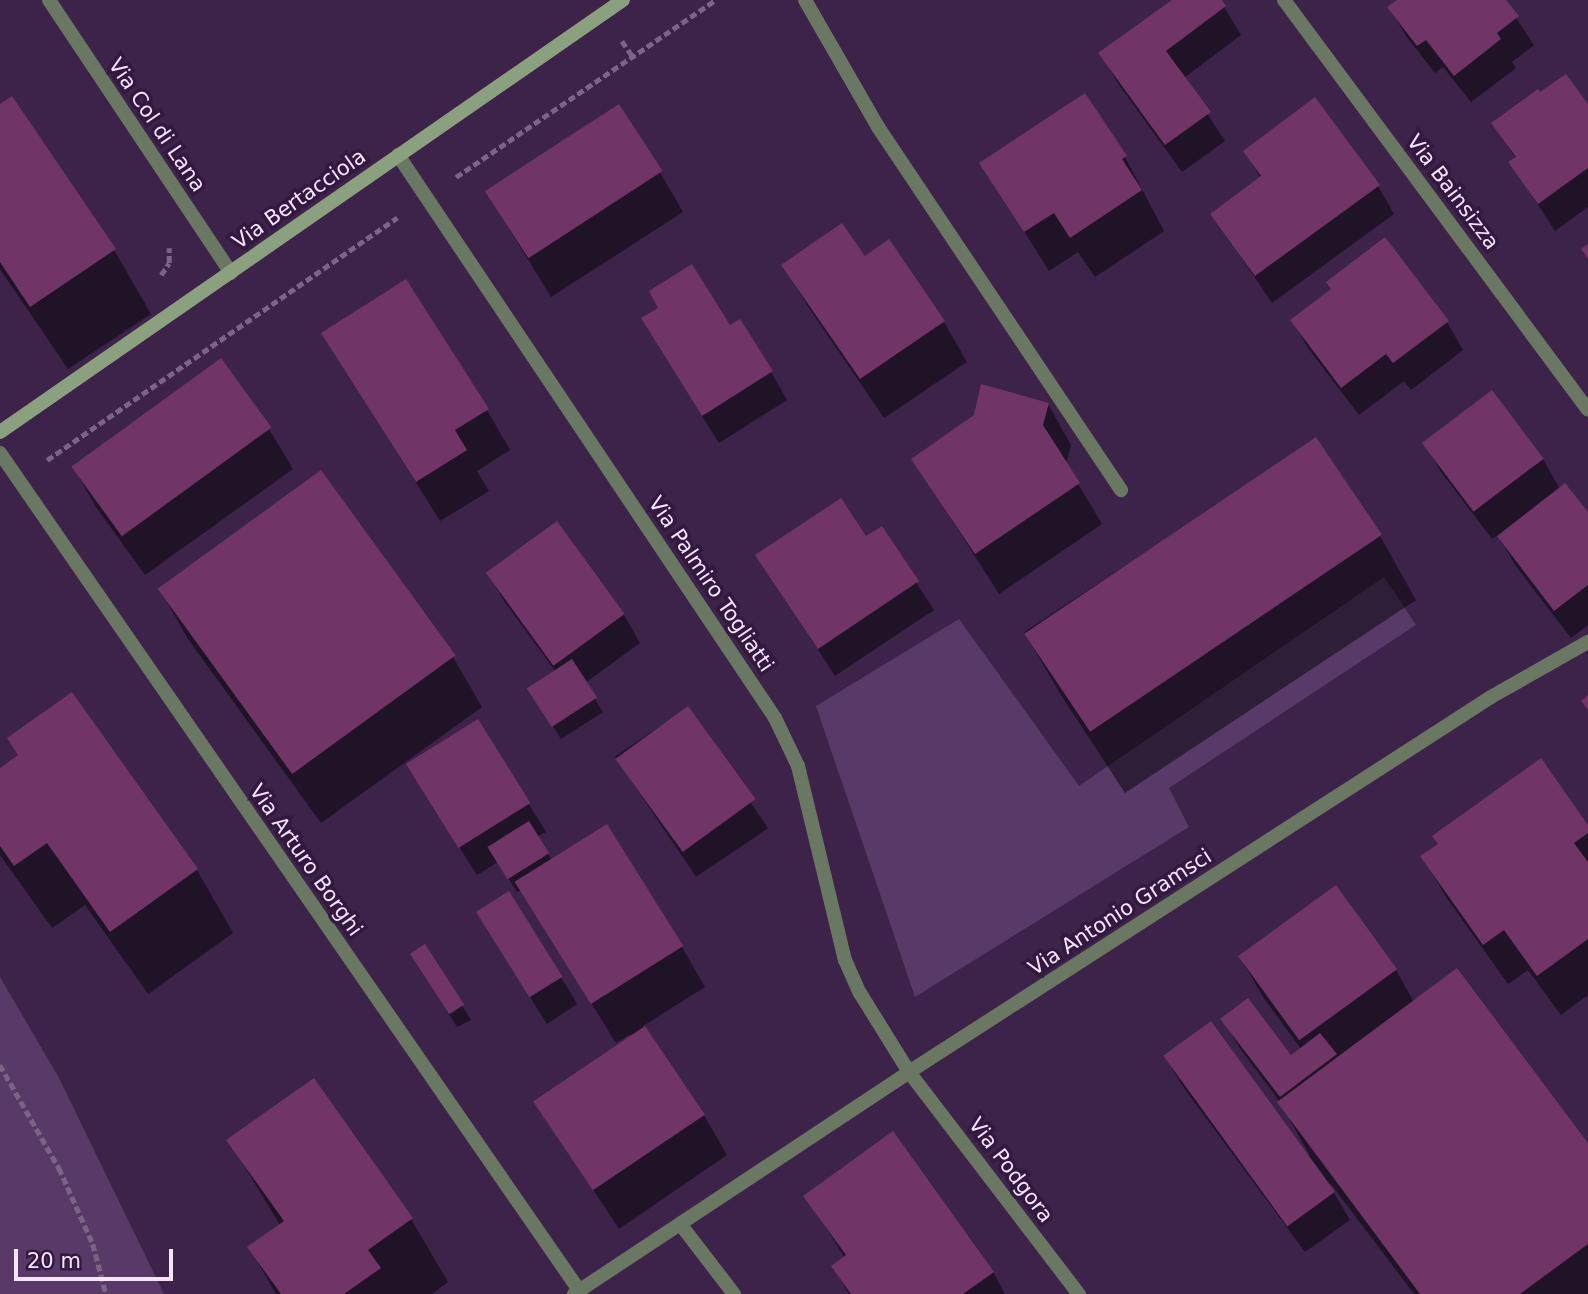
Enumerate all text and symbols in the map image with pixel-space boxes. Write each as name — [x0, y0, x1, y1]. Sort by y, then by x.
street label: Via Col di Lana — [103, 53, 211, 197]
street label: Via Bainsizza — [1402, 130, 1504, 254]
street label: Via Bertacciola — [228, 144, 370, 254]
street label: Via Palmiro Togliatti — [643, 492, 779, 676]
street label: Via Arturo Borghi — [244, 779, 368, 941]
street label: Via Antonio Gramsci — [1024, 843, 1216, 981]
street label: Via Podgora — [963, 1112, 1059, 1228]
scale bar — [18, 1234, 177, 1278]
text: 20 m — [27, 1249, 81, 1273]

